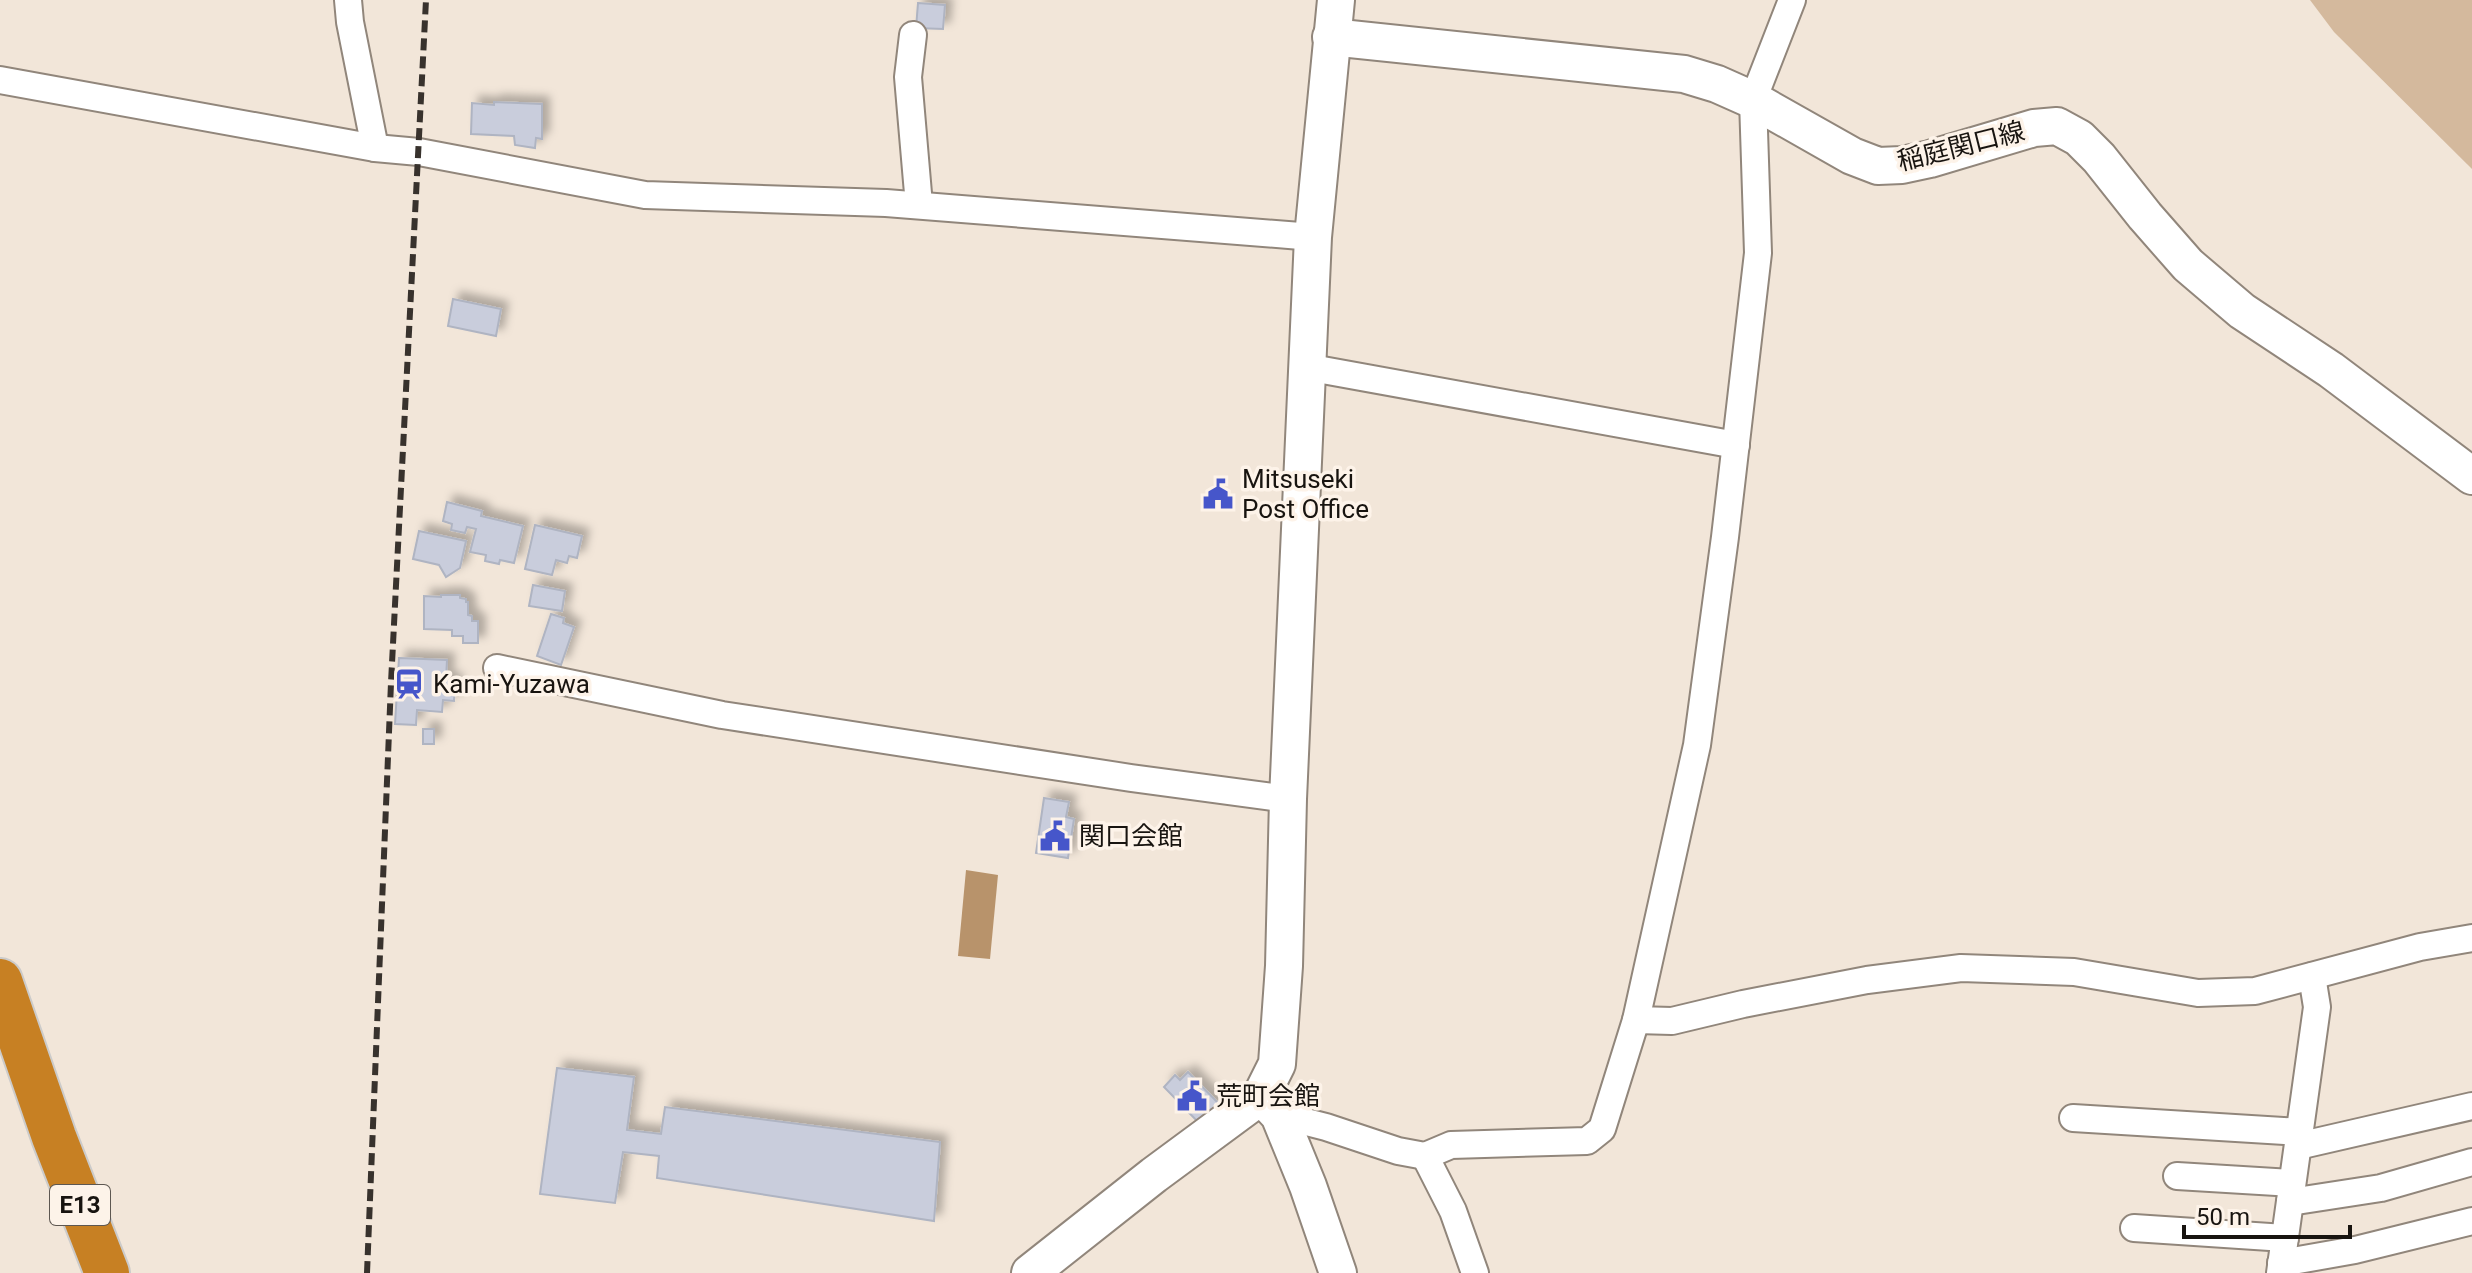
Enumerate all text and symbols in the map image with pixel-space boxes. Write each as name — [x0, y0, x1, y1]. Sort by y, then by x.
street label: 稲庭関口線 — [1894, 116, 2028, 176]
place label: Mitsuseki Post Office — [1242, 464, 1369, 524]
public building icon: Mitsuseki Post Office — [1201, 477, 1235, 511]
station icon: Kami-Yuzawa — [392, 667, 426, 701]
place label: Kami-Yuzawa — [433, 669, 590, 699]
public building icon: 関口会館 — [1038, 819, 1072, 853]
place label: 関口会館 — [1079, 821, 1183, 851]
public building icon: 荒町会館 — [1175, 1079, 1209, 1113]
place label: 荒町会館 — [1216, 1081, 1320, 1111]
road number: E13 — [50, 1185, 110, 1225]
scale bar — [2184, 1189, 2350, 1239]
text: 50 m — [2196, 1203, 2250, 1231]

